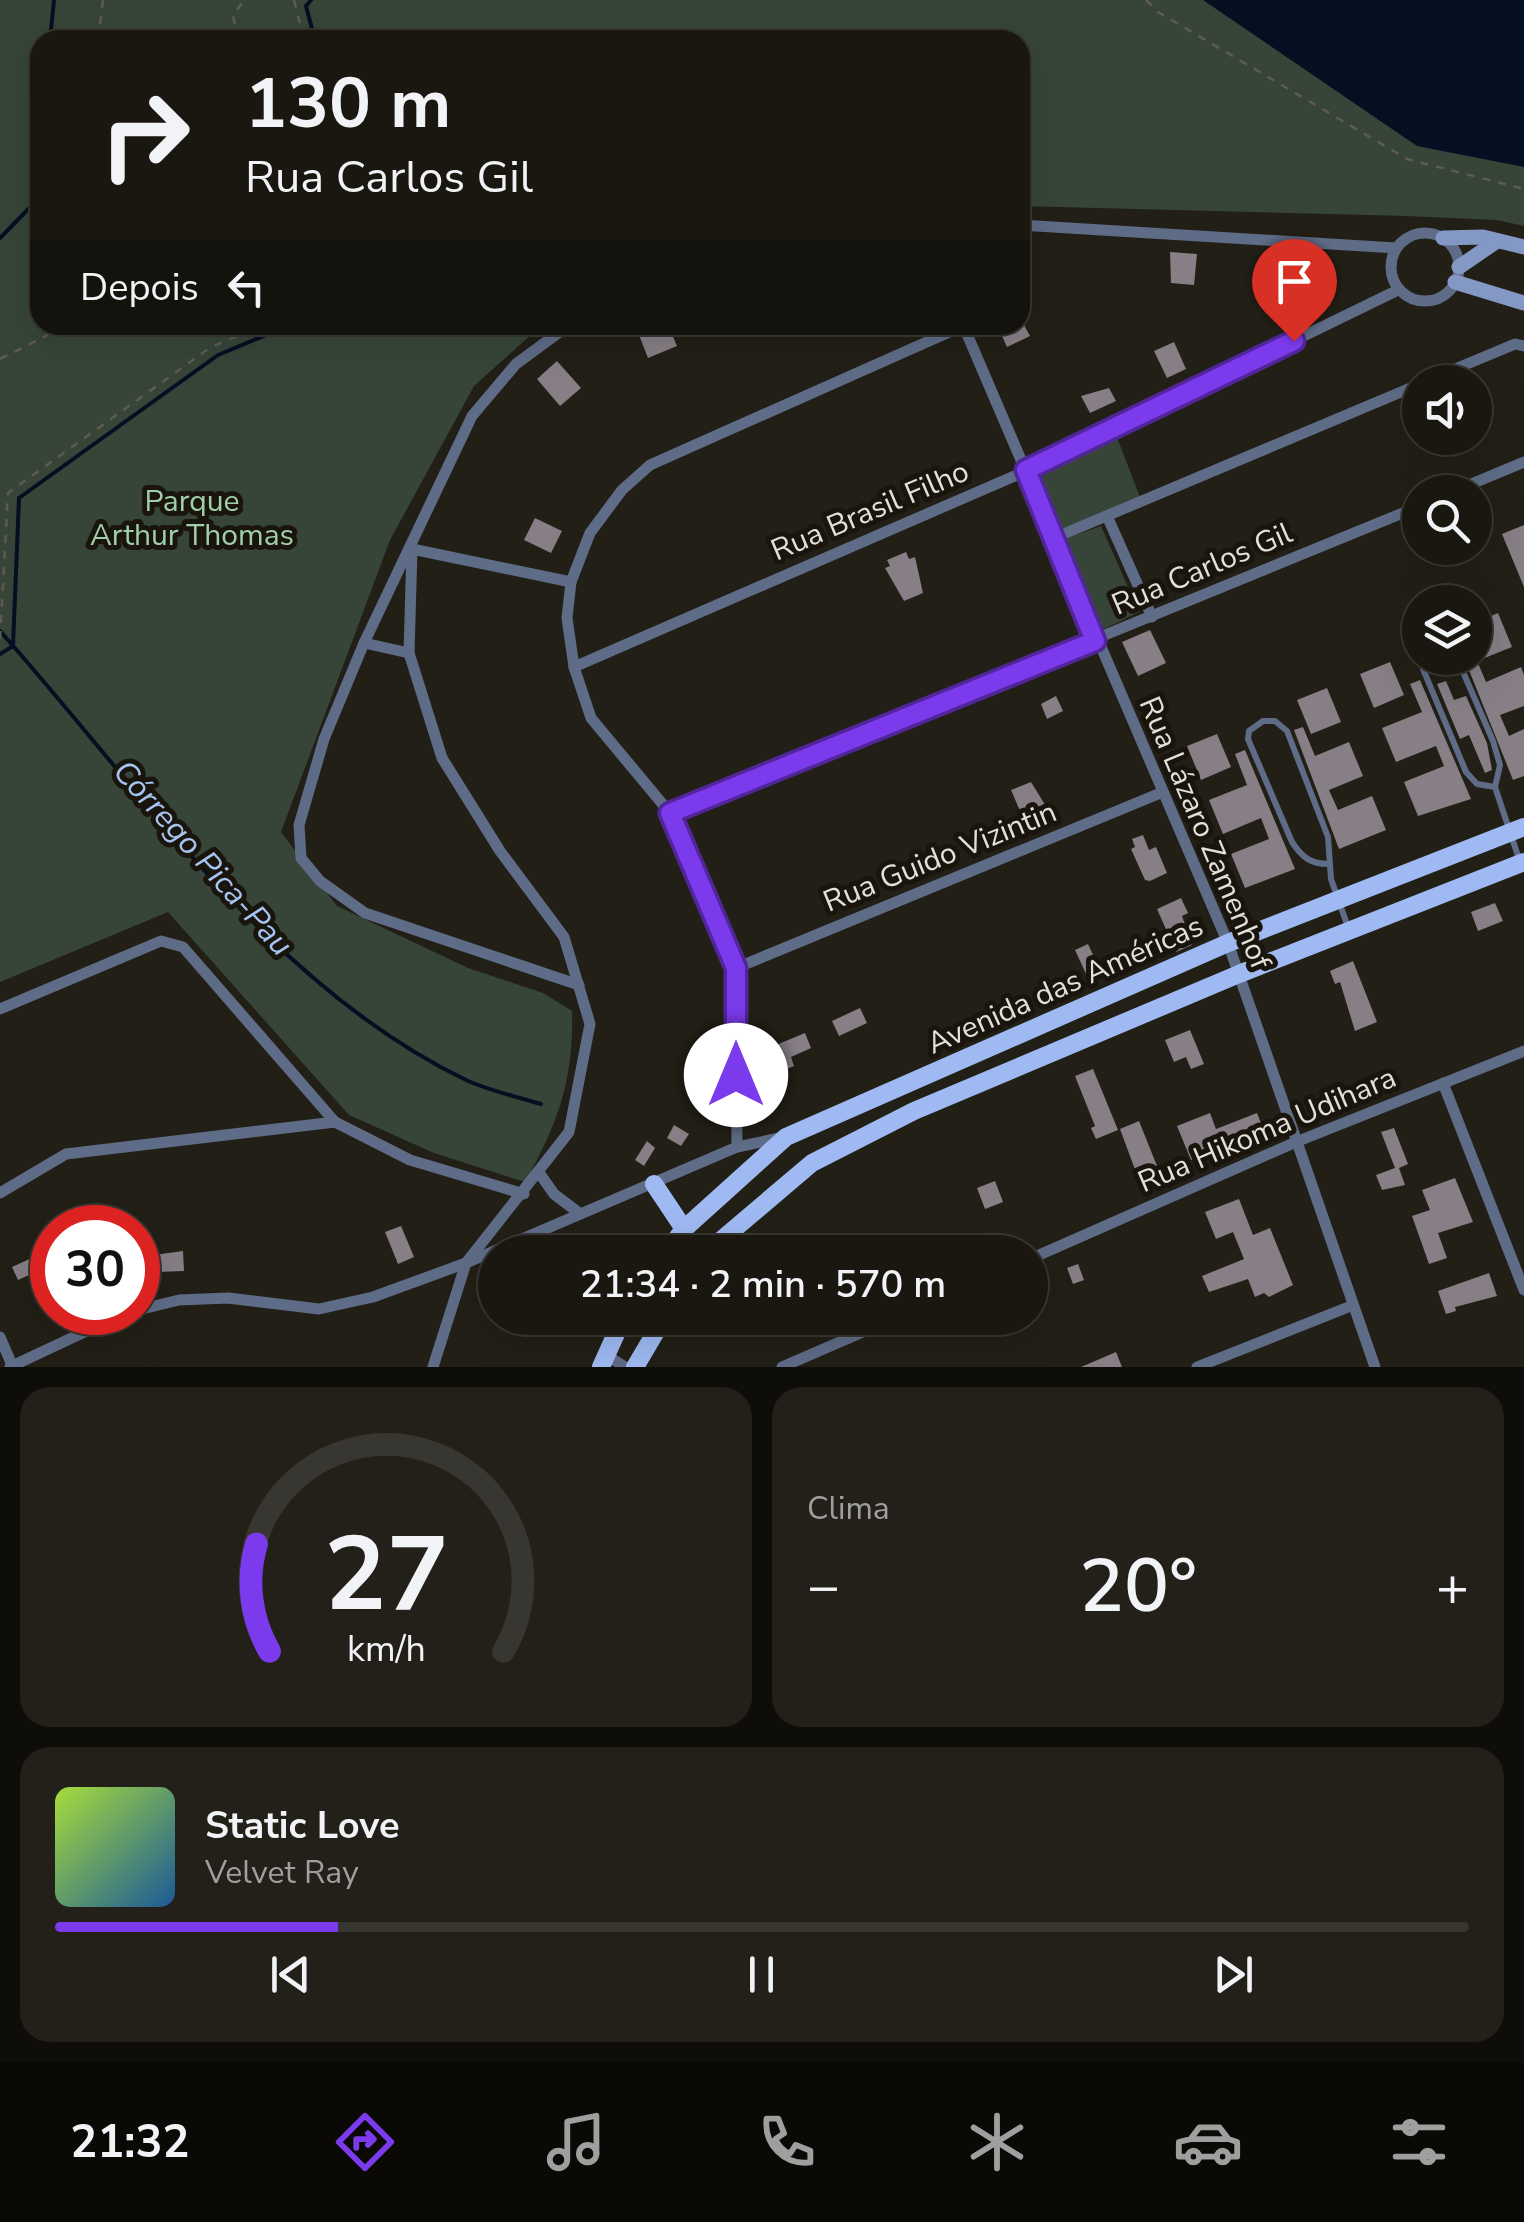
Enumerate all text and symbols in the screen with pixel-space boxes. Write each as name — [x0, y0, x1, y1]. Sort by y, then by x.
text: 130 m — [245, 56, 451, 152]
icon: right — [80, 70, 210, 200]
text: Rua Carlos Gil — [245, 147, 533, 208]
pin — [1252, 239, 1337, 342]
icon: arrive — [1267, 254, 1322, 309]
icon: left — [219, 260, 274, 315]
text: Depois — [80, 262, 199, 313]
map controls — [1402, 365, 1492, 675]
button: sound — [1402, 365, 1492, 455]
street label: Rua Brasil Filho — [765, 451, 975, 571]
button: search — [1402, 475, 1492, 565]
park label: Parque Arthur Thomas — [90, 481, 294, 556]
street label: Rua Carlos Gil — [1106, 513, 1298, 625]
button: layers — [1402, 585, 1492, 675]
street label: Rua Lázaro Zamenhof — [1129, 690, 1281, 977]
water label: Córrego Pica-Pau — [103, 751, 303, 965]
street label: Rua Guido Vizintin — [817, 792, 1063, 922]
street label: Avenida das Américas — [920, 906, 1210, 1064]
position arrow — [684, 1023, 788, 1127]
street label: Rua Hikoma Udihara — [1132, 1057, 1402, 1203]
speed limit sign: 30 — [30, 1205, 160, 1335]
text: 21:34 · 2 min · 570 m — [580, 1259, 946, 1310]
text: Clima — [807, 1487, 890, 1530]
text: 27 — [324, 1504, 448, 1646]
text: 20° — [1079, 1535, 1197, 1637]
text: − — [807, 1549, 840, 1624]
text: + — [1436, 1549, 1469, 1624]
text: km/h — [347, 1625, 425, 1674]
text: Static Love — [205, 1800, 400, 1851]
text: Velvet Ray — [205, 1851, 359, 1894]
icon: previous — [263, 1947, 318, 2002]
icon: pause — [734, 1947, 789, 2002]
icon: next — [1206, 1947, 1261, 2002]
icon: directions — [330, 2107, 400, 2177]
icon: music — [541, 2107, 611, 2177]
icon: phone — [752, 2107, 822, 2177]
icon: climate — [962, 2107, 1032, 2177]
icon: car — [1173, 2107, 1243, 2177]
icon: filters — [1384, 2107, 1454, 2177]
text: 21:32 — [70, 2112, 190, 2173]

